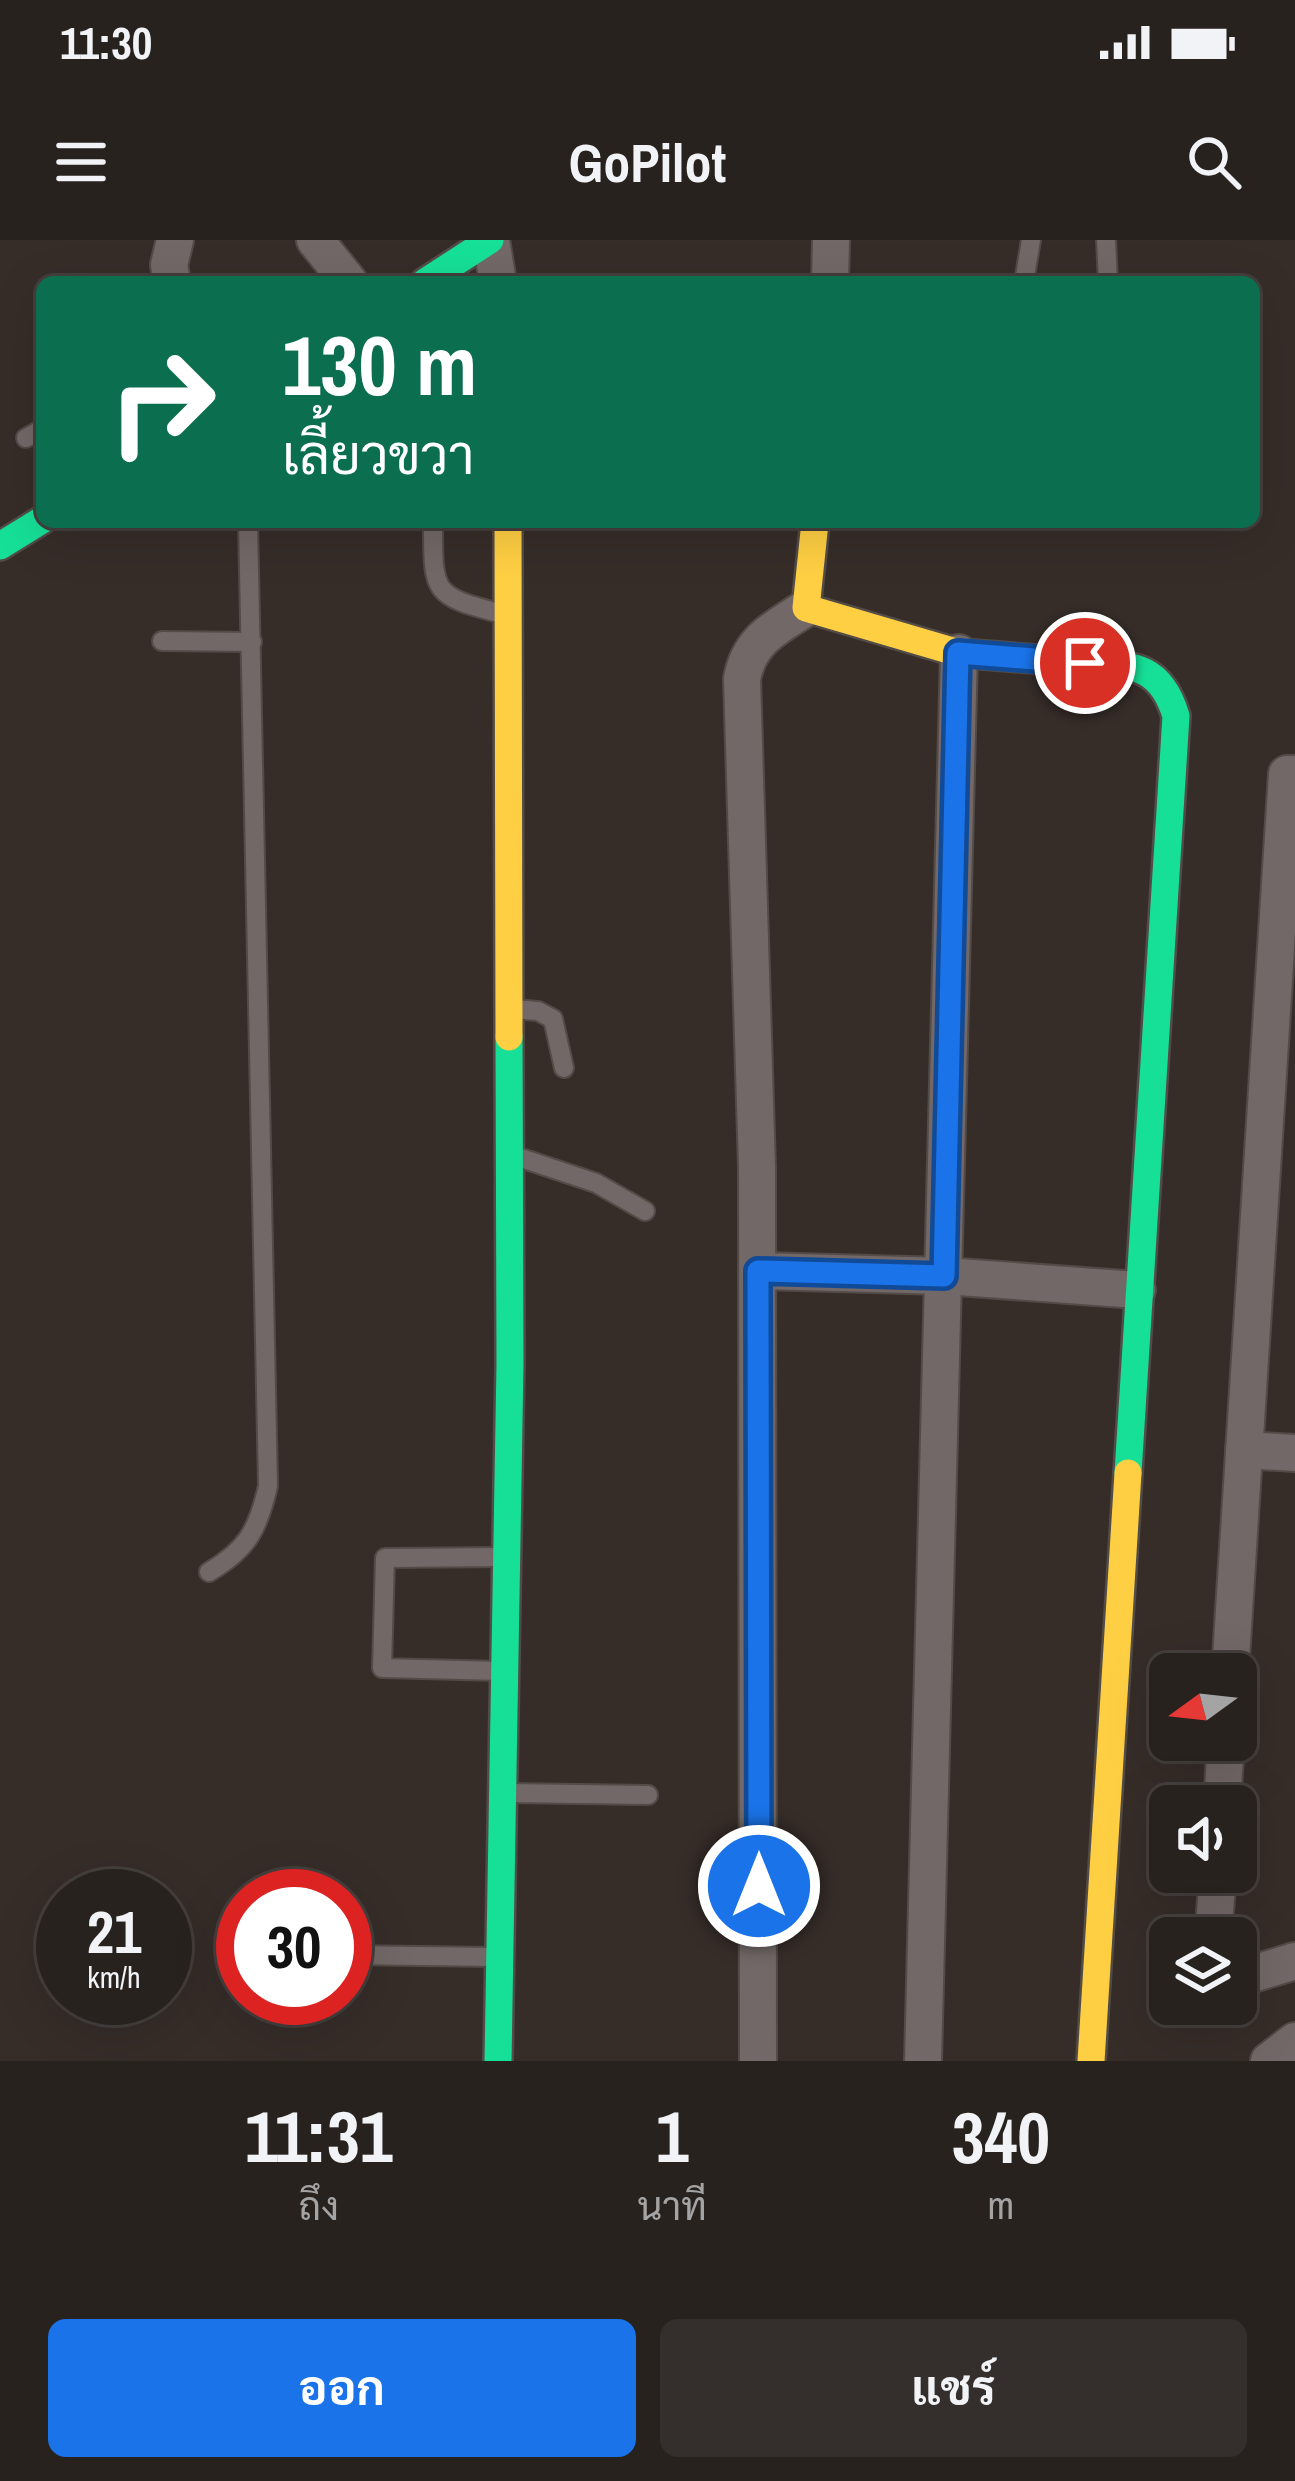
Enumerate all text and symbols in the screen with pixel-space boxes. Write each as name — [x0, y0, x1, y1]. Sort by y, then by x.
text: 11:30 — [60, 12, 152, 73]
text: GoPilot — [569, 126, 726, 199]
icon: menu — [48, 129, 114, 195]
icon: search — [1181, 129, 1247, 195]
text: 130 m — [282, 308, 477, 421]
icon: right — [84, 324, 240, 480]
text: เลี้ยวขวา — [282, 418, 475, 491]
pin — [1034, 612, 1136, 714]
icon: arrive — [1052, 630, 1118, 696]
north arrow — [1149, 1653, 1257, 1761]
map controls — [1149, 1653, 1257, 2025]
button: sound — [1149, 1785, 1257, 1893]
position arrow — [696, 1823, 822, 1949]
speed limit sign: 30 — [216, 1869, 372, 2025]
text: 21 — [87, 1891, 141, 1972]
button: layers — [1149, 1917, 1257, 2025]
text: km/h — [87, 1957, 141, 1997]
text: 11:31 — [245, 2087, 393, 2184]
text: 1 — [656, 2087, 689, 2184]
text: 340 — [952, 2088, 1050, 2185]
text: m — [988, 2179, 1014, 2231]
text: ถึง — [299, 2180, 339, 2232]
text: นาที — [637, 2180, 707, 2232]
button: ออก — [48, 2319, 636, 2457]
button: แชร์ — [660, 2319, 1247, 2457]

